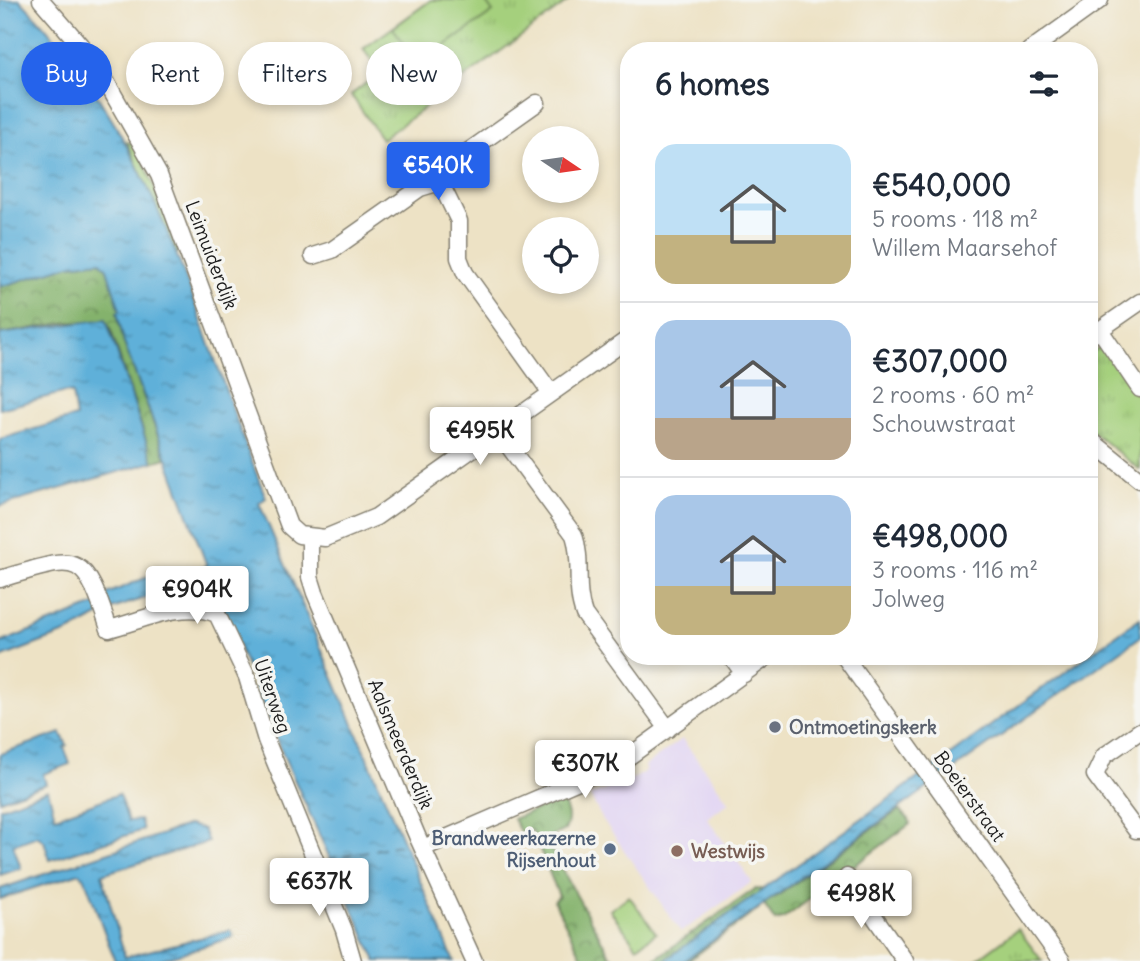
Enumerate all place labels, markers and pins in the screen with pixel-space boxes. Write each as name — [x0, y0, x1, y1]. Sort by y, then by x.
pin: €540K — [389, 142, 487, 202]
pin: €495K — [431, 407, 529, 467]
pin: €904K — [148, 566, 246, 626]
place label: Ontmoetingskerk — [789, 715, 937, 739]
marker: Ontmoetingskerk — [767, 719, 783, 735]
pin: €307K — [536, 740, 634, 800]
place label: Brandweerkazerne Rijsenhout — [431, 826, 597, 872]
place label: Westwijs — [691, 839, 765, 863]
marker: Brandweerkazerne Rijsenhout — [602, 841, 618, 857]
marker: Westwijs — [669, 843, 685, 859]
pin: €637K — [270, 858, 368, 918]
pin: €498K — [812, 870, 910, 930]

